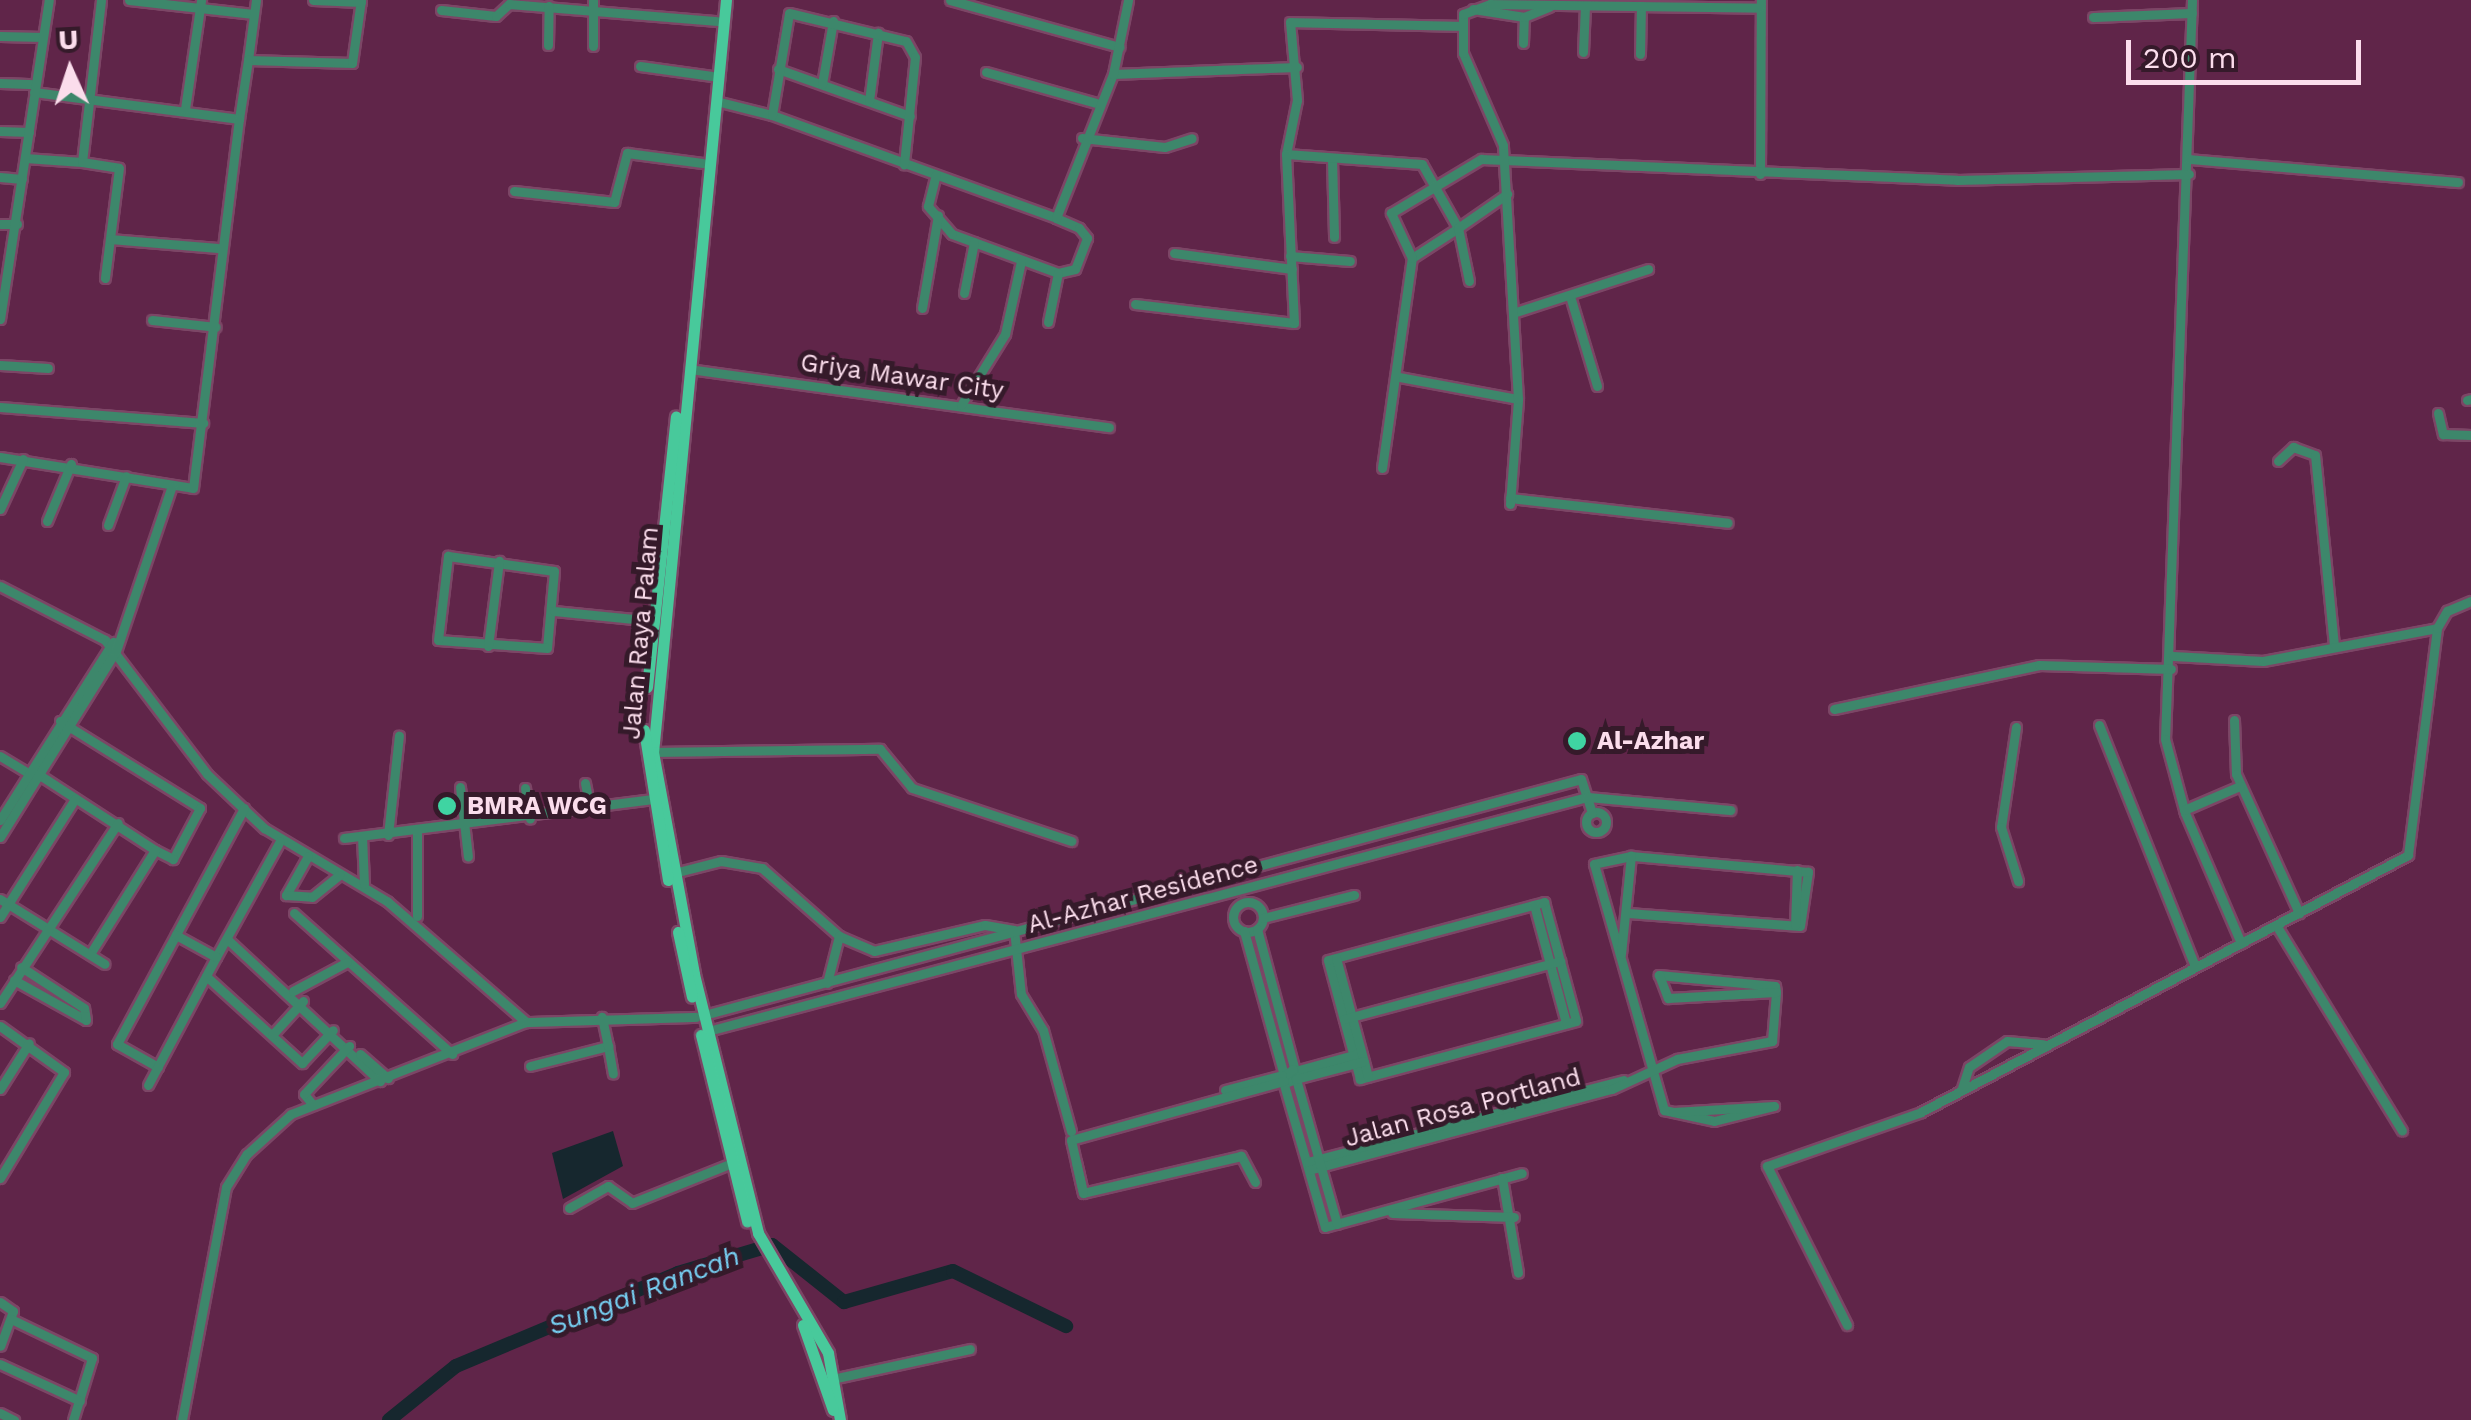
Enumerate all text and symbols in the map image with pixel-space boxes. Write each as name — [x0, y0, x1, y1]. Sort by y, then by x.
north arrow — [20, 20, 120, 120]
scale bar — [2131, 20, 2366, 82]
text: U — [58, 23, 79, 57]
text: 200 m — [2143, 40, 2237, 75]
street label: Griya Mawar City — [798, 348, 1006, 406]
street label: Jalan Raya Palam — [617, 525, 665, 741]
place label: Al-Azhar — [1597, 726, 1704, 756]
marker: Al-Azhar — [1566, 730, 1588, 752]
place label: BMRA WCG — [467, 791, 608, 821]
marker: BMRA WCG — [436, 795, 458, 817]
street label: Al-Azhar Residence — [1024, 850, 1262, 940]
street label: Jalan Rosa Portland — [1341, 1062, 1585, 1154]
water label: Sungai Rancah — [543, 1239, 745, 1343]

